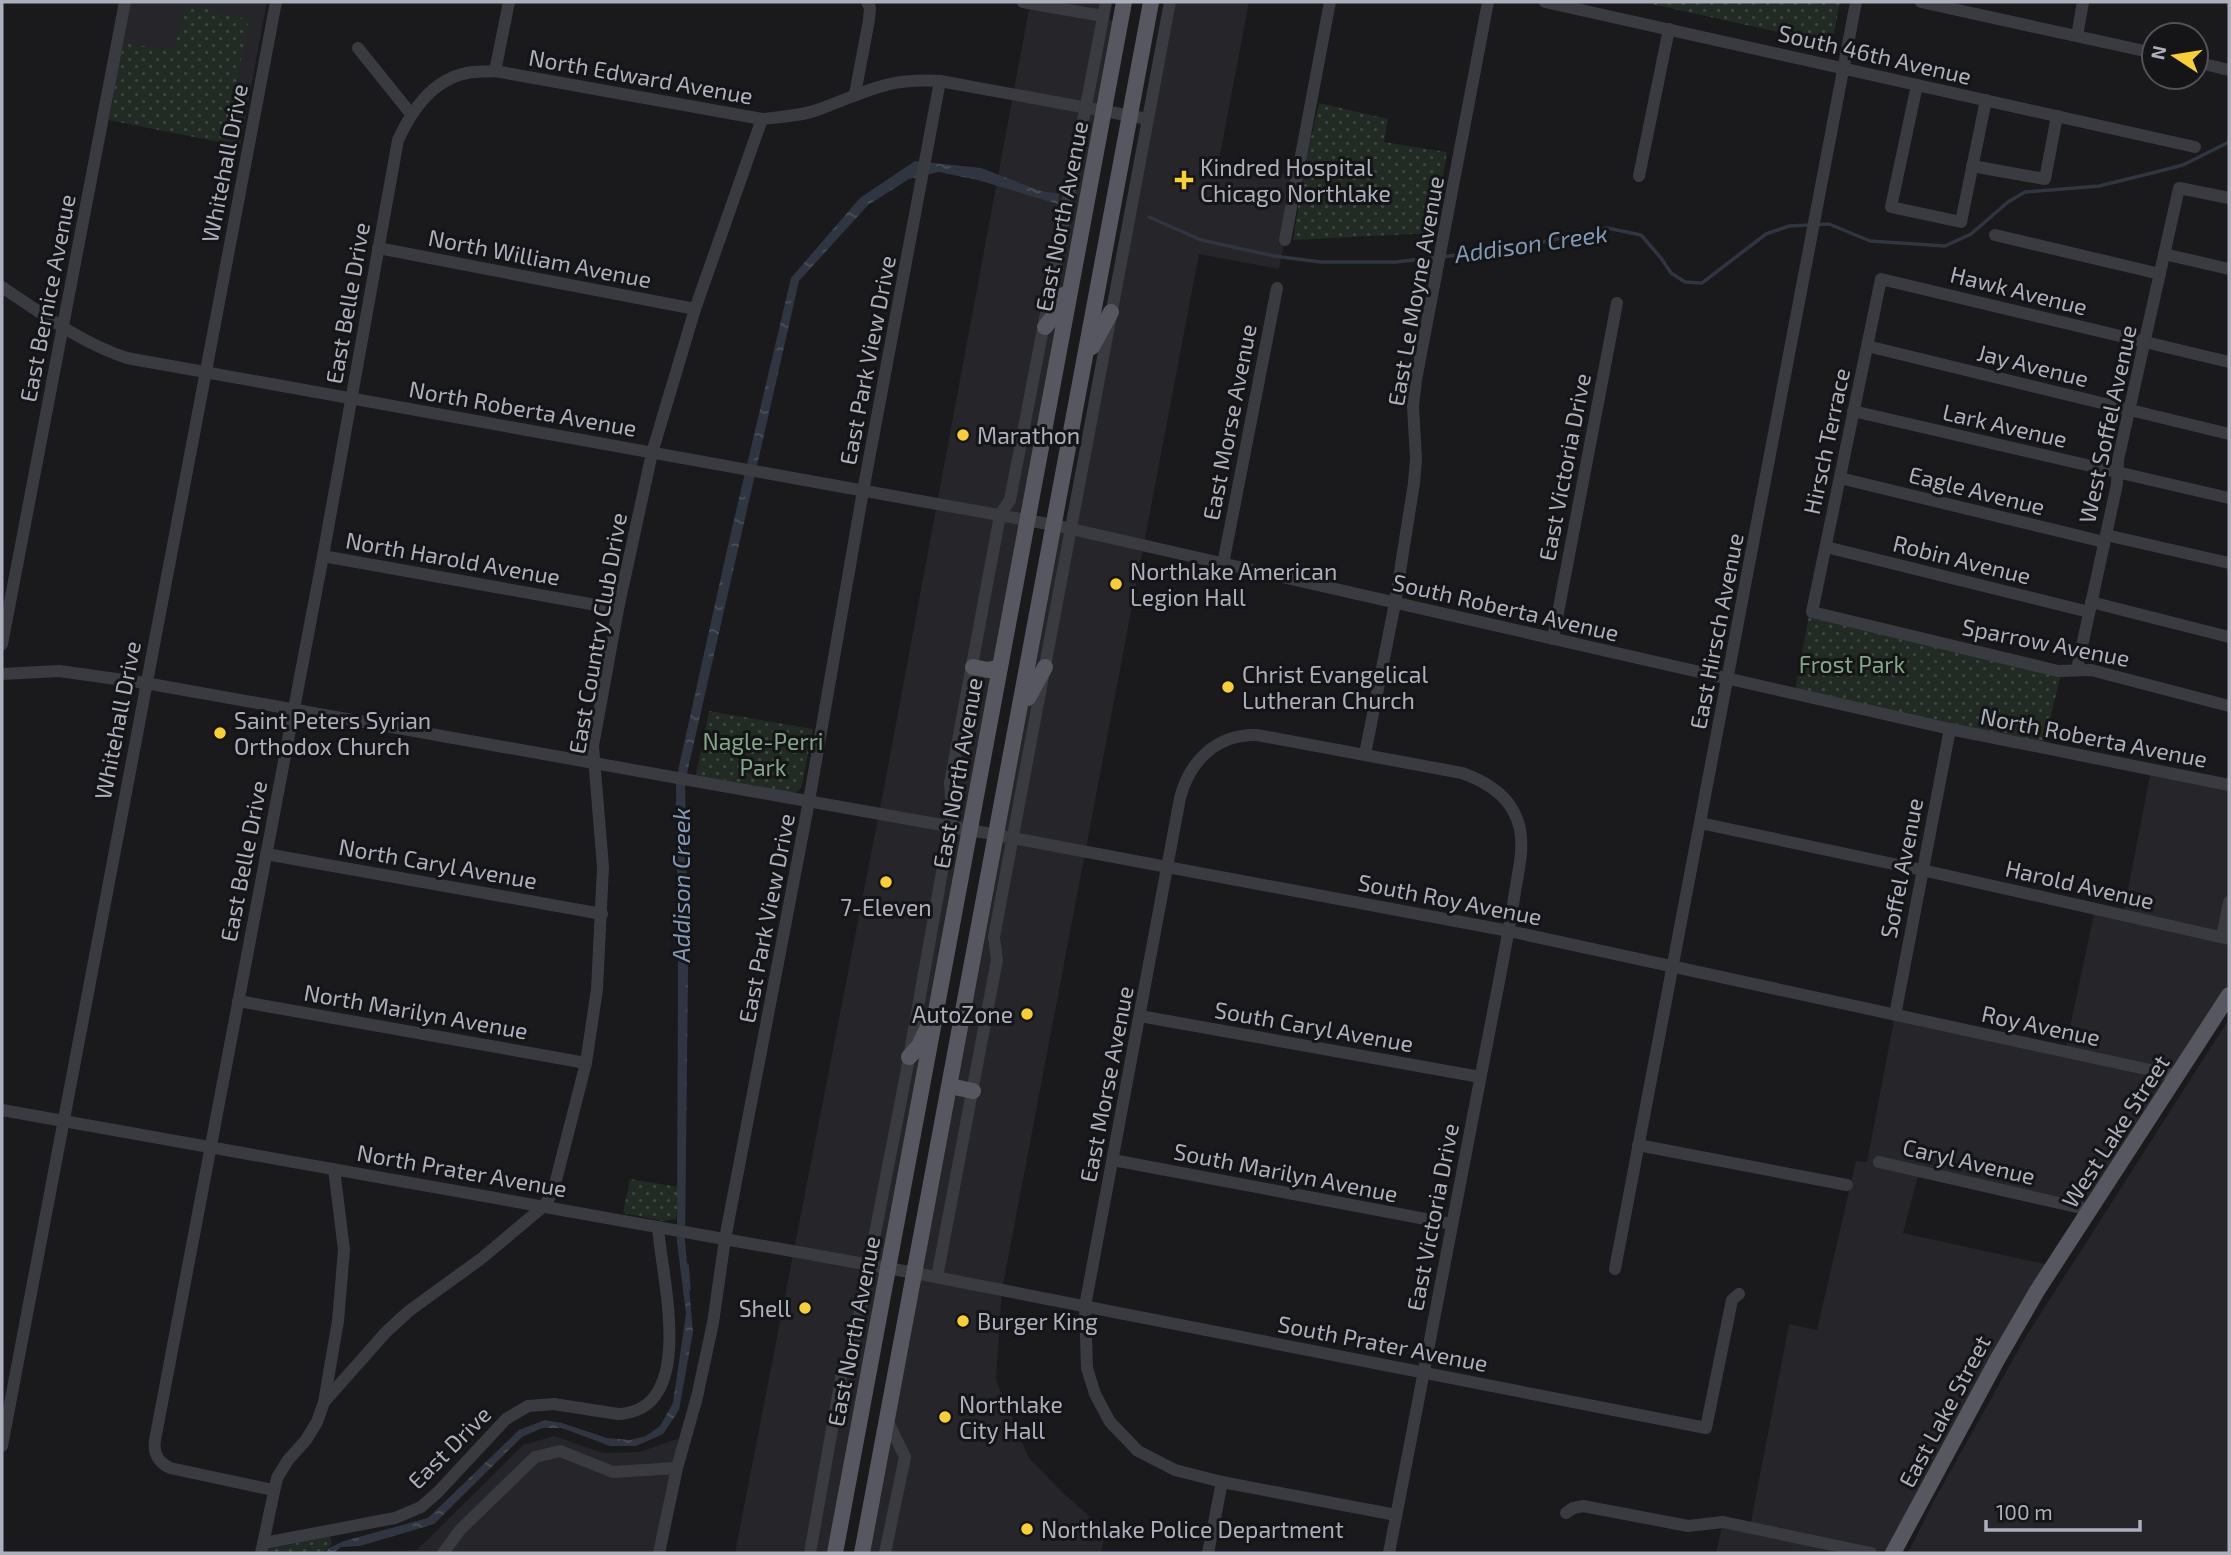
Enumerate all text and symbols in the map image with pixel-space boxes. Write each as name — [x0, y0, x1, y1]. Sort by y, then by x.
street label: South 46th Avenue — [1776, 18, 1974, 90]
north arrow — [2140, 21, 2210, 91]
street label: North Edward Avenue — [527, 42, 755, 110]
text: N — [2145, 43, 2171, 61]
street label: Whitehall Drive — [195, 81, 253, 245]
street label: East North Avenue — [1029, 118, 1093, 314]
place label: Kindred Hospital Chicago Northlake — [1200, 153, 1391, 207]
marker: Kindred Hospital Chicago Northlake — [1174, 170, 1194, 190]
street label: East Le Moyne Avenue — [1381, 174, 1449, 408]
street label: East Bernice Avenue — [13, 192, 81, 404]
water label: Addison Creek — [1452, 218, 1609, 268]
street label: East Belle Drive — [319, 220, 375, 386]
street label: North William Avenue — [426, 223, 654, 293]
street label: East Park View Drive — [833, 253, 901, 467]
street label: Hawk Avenue — [1948, 259, 2090, 321]
street label: East Morse Avenue — [1196, 322, 1262, 522]
street label: West Soffel Avenue — [2072, 322, 2142, 526]
street label: Jay Avenue — [1974, 338, 2092, 392]
street label: Hirsch Terrace — [1797, 365, 1855, 517]
street label: East Victoria Drive — [1532, 371, 1596, 563]
street label: North Roberta Avenue — [407, 374, 639, 442]
street label: Lark Avenue — [1940, 397, 2070, 453]
place label: Marathon — [977, 421, 1080, 449]
marker: Marathon — [955, 427, 971, 443]
street label: Eagle Avenue — [1906, 460, 2048, 520]
street label: East Country Club Drive — [562, 510, 632, 756]
street label: North Harold Avenue — [344, 525, 562, 591]
street label: Robin Avenue — [1890, 528, 2034, 590]
street label: East Hirsch Avenue — [1683, 530, 1749, 732]
place label: Northlake American Legion Hall — [1130, 557, 1337, 611]
street label: South Roberta Avenue — [1390, 567, 1622, 647]
marker: Northlake American Legion Hall — [1108, 576, 1124, 592]
street label: Sparrow Avenue — [1960, 612, 2132, 672]
street label: Whitehall Drive — [88, 638, 146, 802]
park label: Frost Park — [1799, 650, 1906, 678]
place label: Christ Evangelical Lutheran Church — [1242, 660, 1428, 714]
street label: East North Avenue — [926, 675, 988, 871]
marker: Christ Evangelical Lutheran Church — [1220, 679, 1236, 695]
street label: North Roberta Avenue — [1978, 701, 2210, 773]
place label: Saint Peters Syrian Orthodox Church — [234, 706, 431, 760]
marker: Saint Peters Syrian Orthodox Church — [212, 725, 228, 741]
park label: Nagle-Perri Park — [702, 727, 824, 781]
street label: East Belle Drive — [214, 778, 272, 944]
street label: Soffel Avenue — [1874, 795, 1928, 941]
water label: Addison Creek — [666, 808, 695, 963]
street label: East Park View Drive — [732, 811, 800, 1025]
street label: North Caryl Avenue — [337, 832, 539, 894]
street label: Harold Avenue — [2003, 853, 2157, 915]
street label: South Roy Avenue — [1356, 867, 1544, 931]
marker: 7-Eleven — [878, 874, 894, 890]
place label: 7-Eleven — [840, 893, 932, 921]
street label: North Marilyn Avenue — [302, 978, 530, 1044]
street label: East Morse Avenue — [1073, 984, 1139, 1184]
street label: South Caryl Avenue — [1212, 995, 1416, 1057]
street label: Roy Avenue — [1979, 999, 2103, 1051]
place label: AutoZone — [912, 1000, 1013, 1028]
marker: AutoZone — [1019, 1006, 1035, 1022]
street label: West Lake Street — [2055, 1049, 2175, 1213]
street label: East Victoria Drive — [1400, 1121, 1464, 1313]
street label: Caryl Avenue — [1900, 1132, 2038, 1190]
street label: South Marilyn Avenue — [1172, 1137, 1400, 1207]
street label: North Prater Avenue — [355, 1138, 569, 1202]
street label: East North Avenue — [821, 1233, 885, 1429]
place label: Shell — [739, 1294, 791, 1322]
marker: Shell — [797, 1300, 813, 1316]
place label: Burger King — [977, 1307, 1098, 1335]
street label: South Prater Avenue — [1276, 1309, 1490, 1377]
marker: Burger King — [955, 1313, 971, 1329]
street label: East Lake Street — [1892, 1330, 1996, 1492]
place label: Northlake City Hall — [959, 1390, 1063, 1444]
street label: East Drive — [402, 1400, 496, 1494]
marker: Northlake City Hall — [937, 1409, 953, 1425]
scale bar — [1986, 1488, 2140, 1532]
text: 100 m — [1996, 1499, 2053, 1524]
place label: Northlake Police Department — [1041, 1515, 1344, 1543]
marker: Northlake Police Department — [1019, 1521, 1035, 1537]

